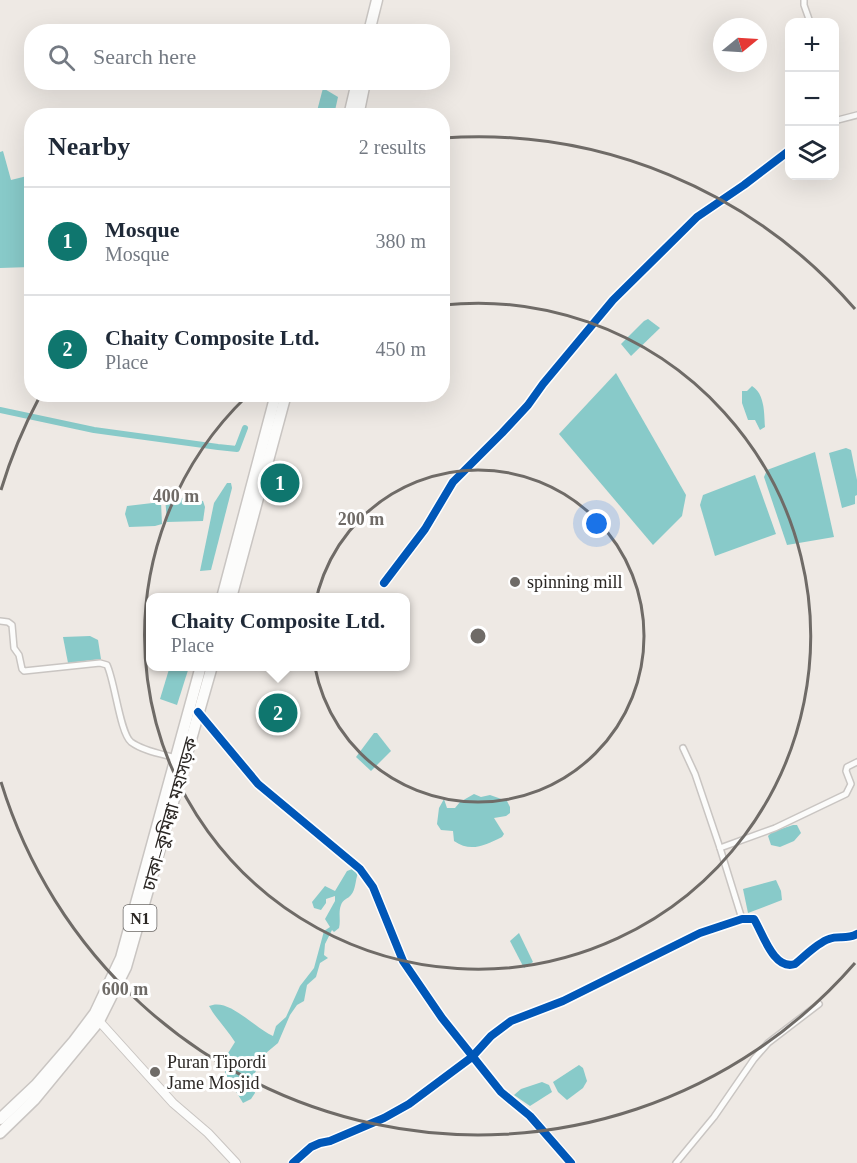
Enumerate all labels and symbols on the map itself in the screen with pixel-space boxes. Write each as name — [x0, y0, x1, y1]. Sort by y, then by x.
north arrow — [713, 18, 767, 72]
pin: 1 — [260, 460, 300, 506]
text: 400 m — [153, 486, 199, 506]
text: 200 m — [338, 509, 384, 529]
your location — [582, 509, 611, 538]
place label: spinning mill — [527, 572, 623, 592]
marker: spinning mill — [508, 575, 522, 589]
centre of rings — [468, 626, 488, 646]
pin: 2 — [258, 690, 298, 736]
street label: ঢাকা–কুমিল্লা মহাসড়ক — [138, 735, 203, 894]
road number: N1 — [124, 905, 156, 931]
text: 600 m — [102, 979, 148, 999]
place label: Puran Tipordi Jame Mosjid — [167, 1052, 267, 1093]
marker: Puran Tipordi Jame Mosjid — [148, 1065, 162, 1079]

